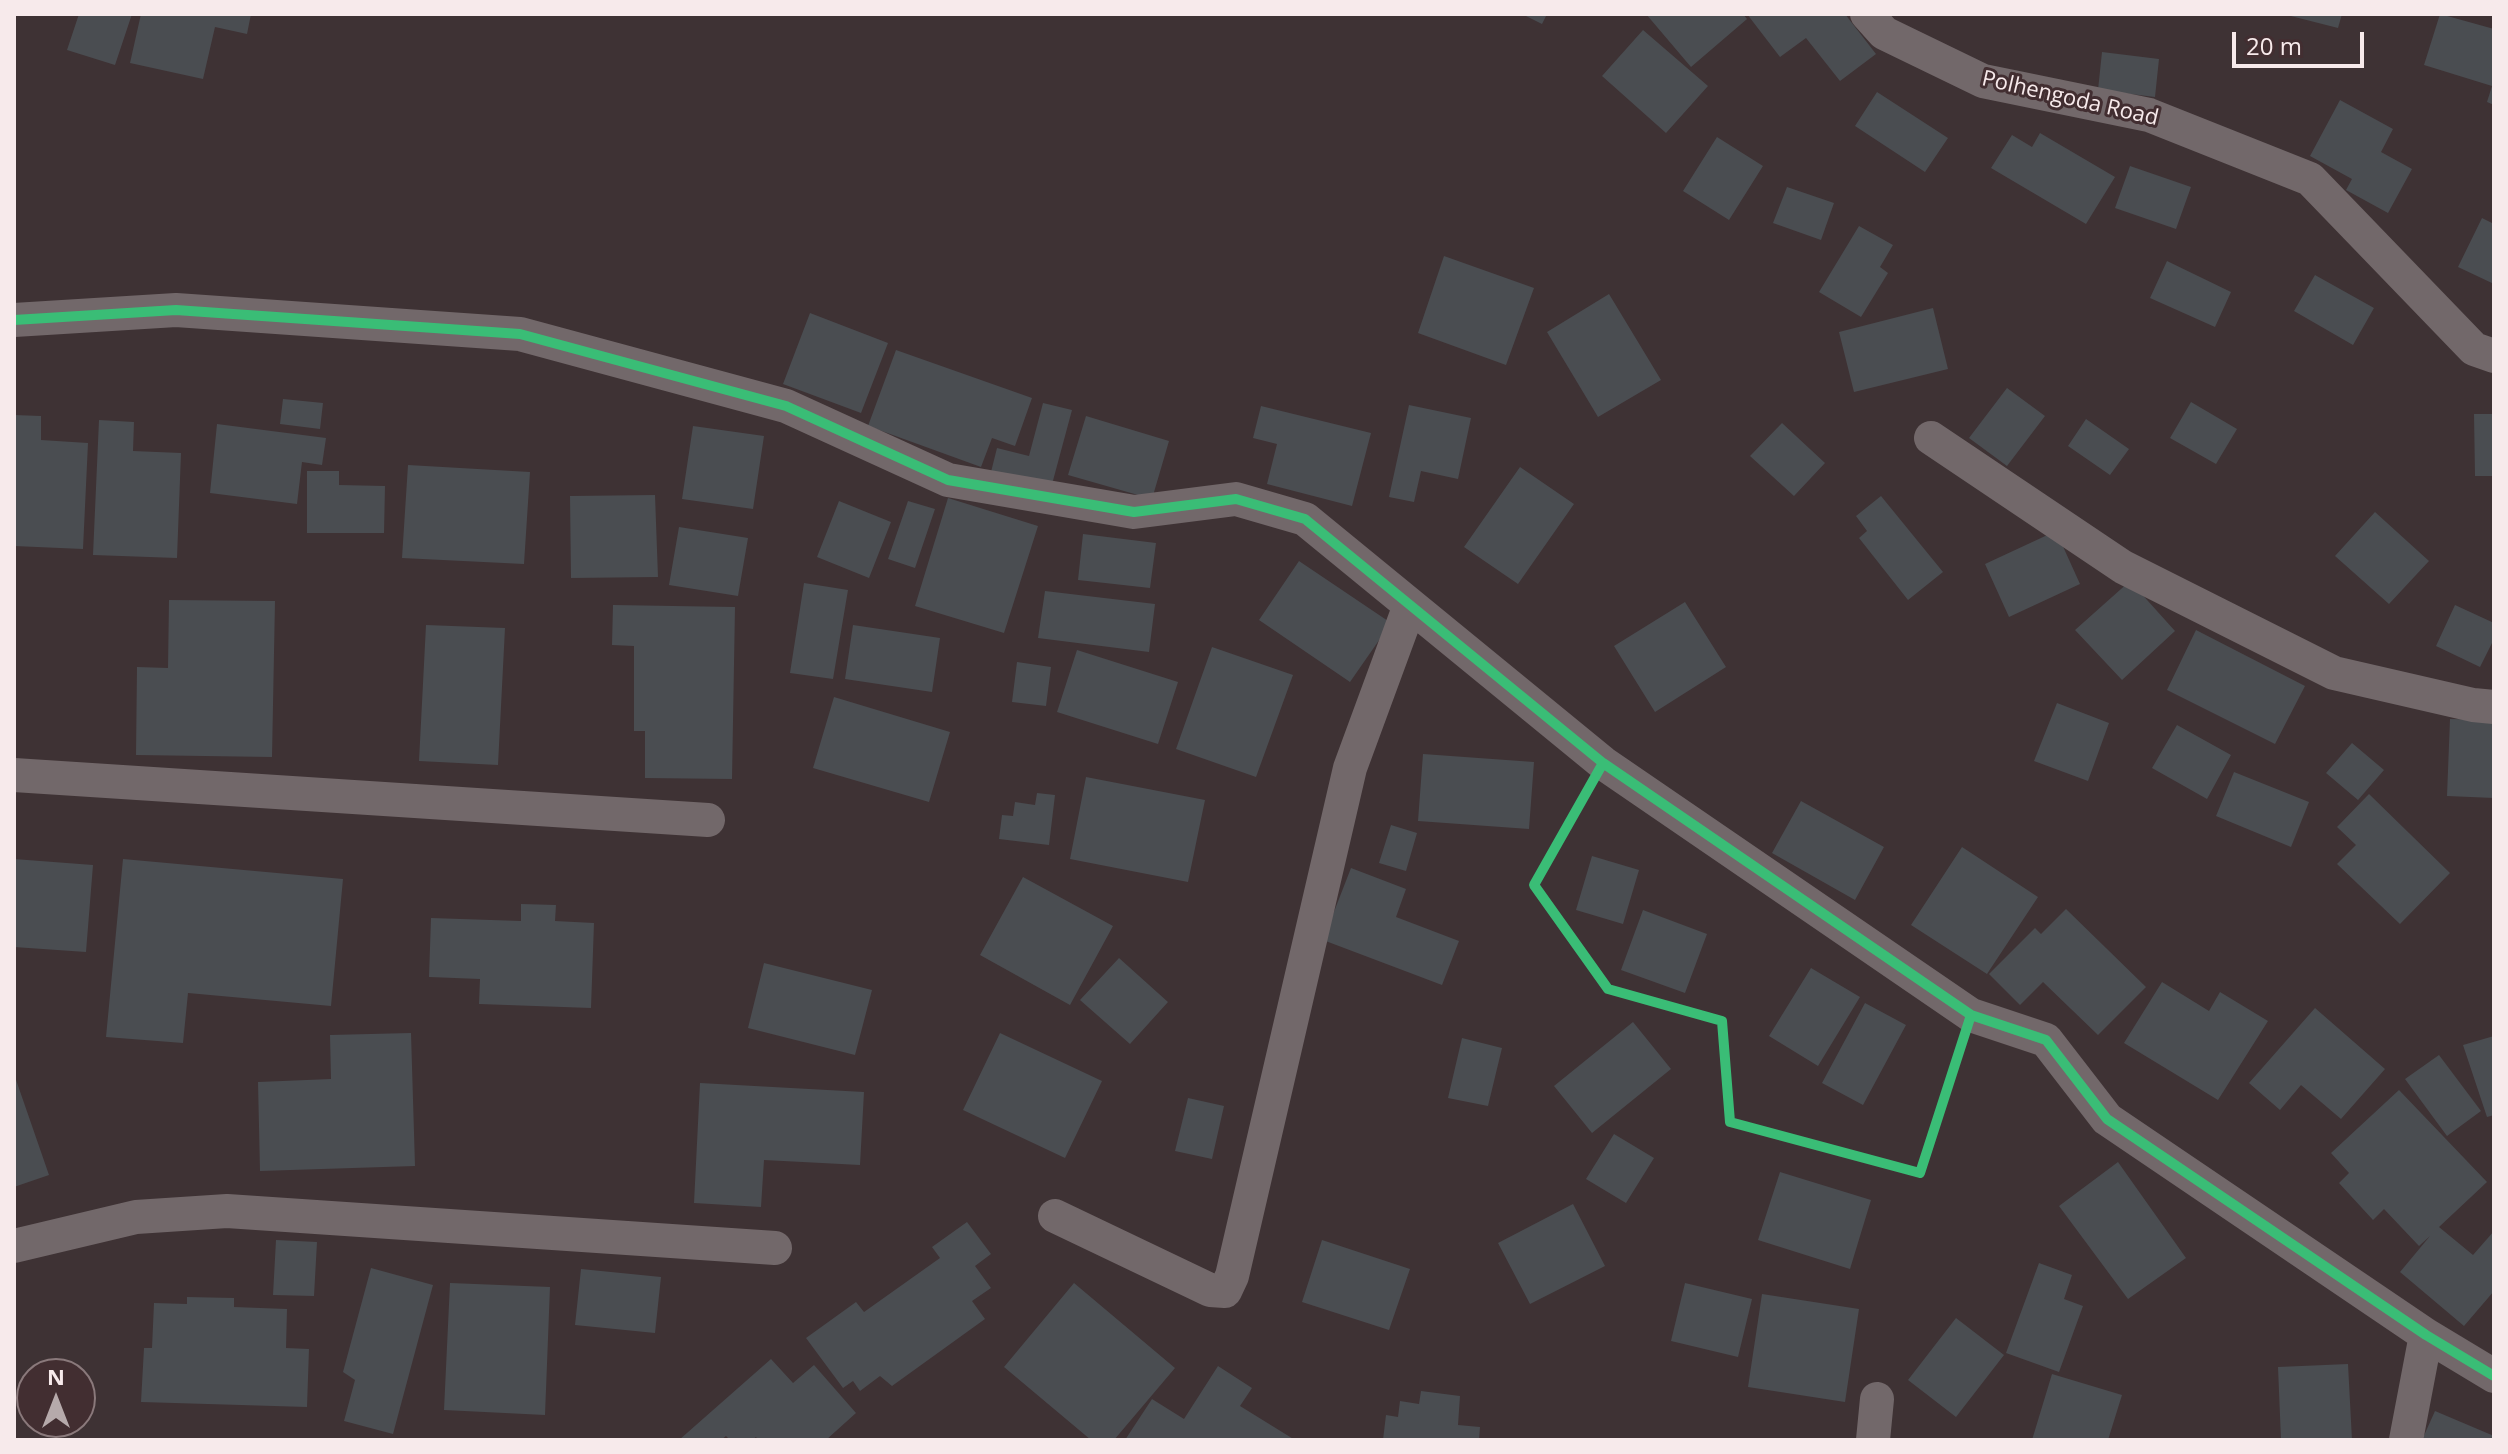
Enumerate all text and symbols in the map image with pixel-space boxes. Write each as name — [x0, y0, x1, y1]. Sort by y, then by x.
scale bar — [2236, 16, 2368, 66]
text: 20 m — [2246, 29, 2302, 62]
street label: Polhengoda Road — [1979, 66, 2161, 132]
north arrow — [16, 1358, 96, 1438]
text: N — [47, 1361, 65, 1391]

